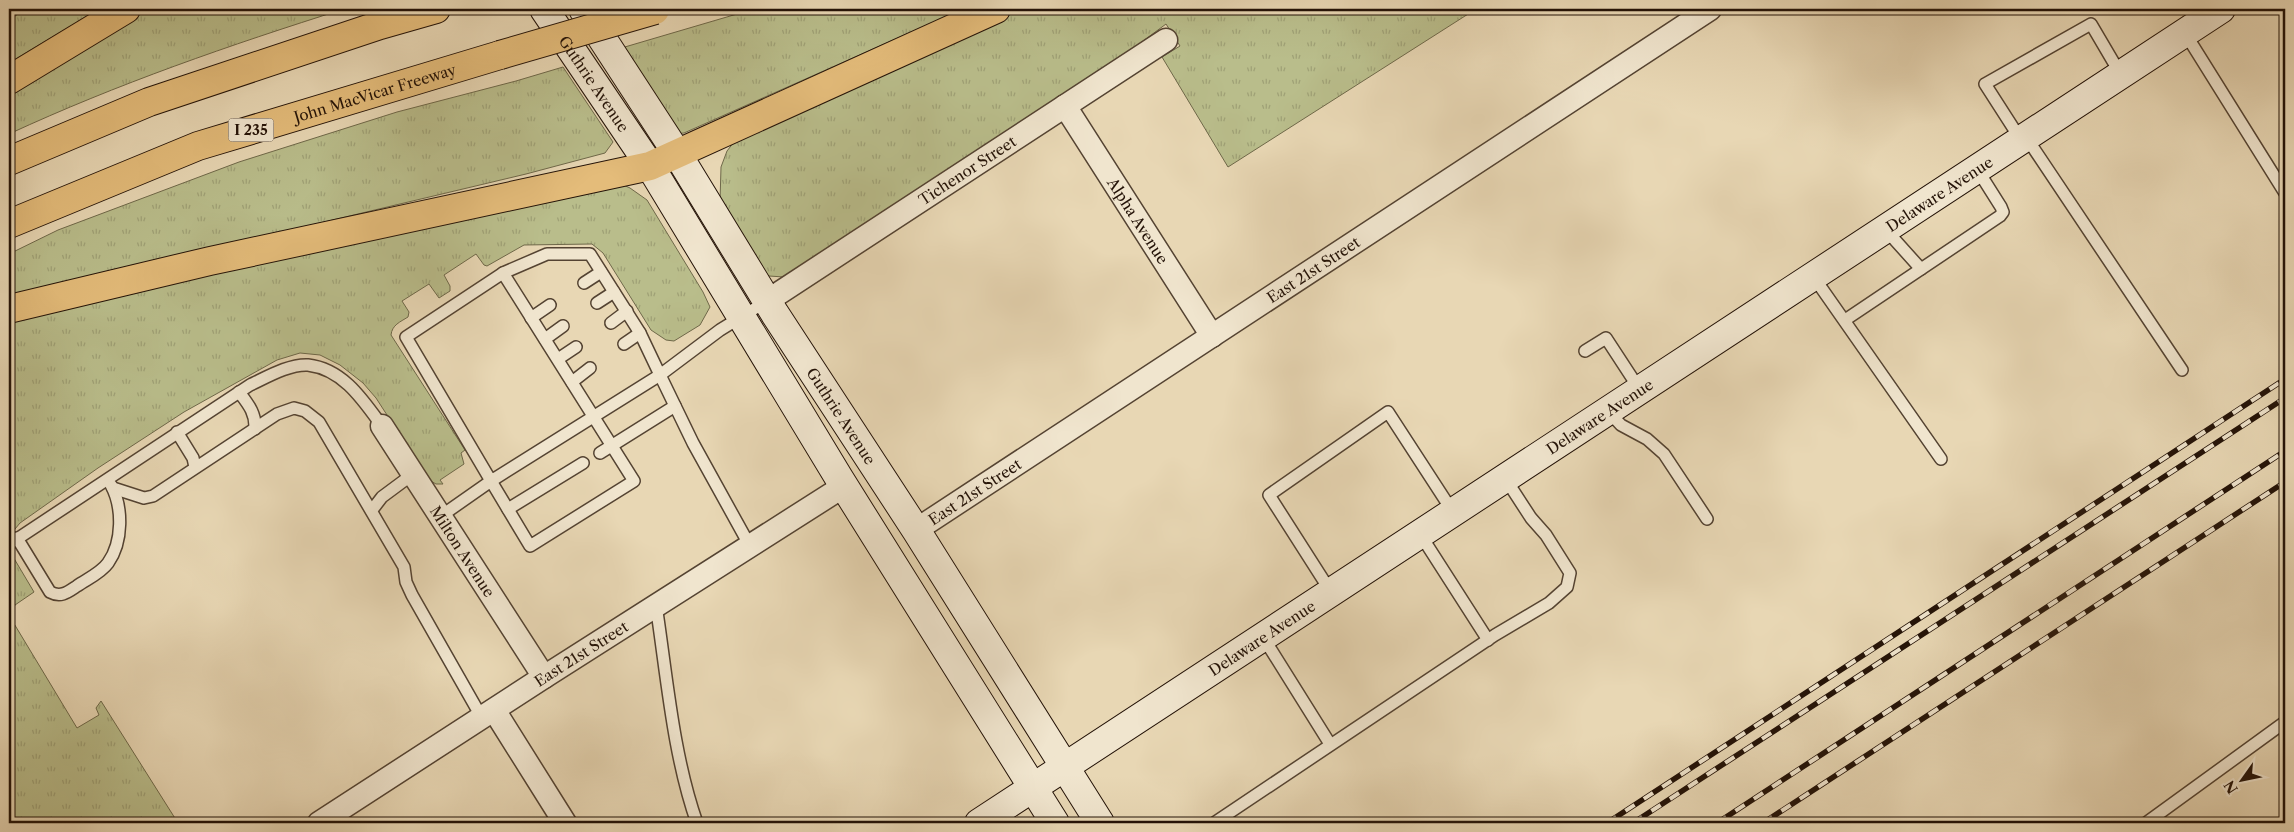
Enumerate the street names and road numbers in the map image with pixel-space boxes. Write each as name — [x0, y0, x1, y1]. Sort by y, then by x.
street label: Guthrie Avenue — [555, 32, 634, 135]
street label: John MacVicar Freeway — [290, 59, 459, 127]
road number: I 235 — [228, 118, 274, 142]
street label: Tichenor Street — [915, 131, 1020, 209]
street label: Delaware Avenue — [1882, 152, 1996, 236]
street label: Alpha Avenue — [1103, 173, 1173, 267]
street label: East 21st Street — [1263, 232, 1364, 307]
street label: Guthrie Avenue — [803, 364, 880, 468]
street label: Delaware Avenue — [1543, 374, 1657, 458]
street label: East 21st Street — [924, 454, 1025, 529]
street label: Milton Avenue — [426, 502, 499, 600]
street label: Delaware Avenue — [1205, 596, 1319, 680]
street label: East 21st Street — [531, 616, 632, 690]

